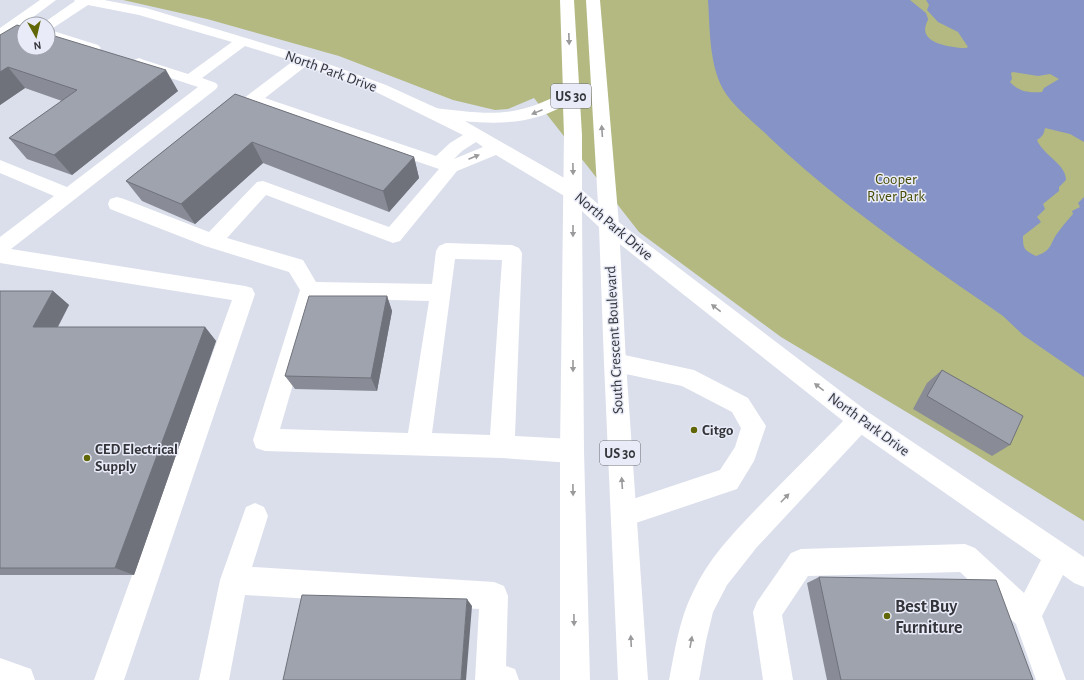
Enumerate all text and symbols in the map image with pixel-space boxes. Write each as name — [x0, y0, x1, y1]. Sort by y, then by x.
north arrow — [16, 16, 56, 56]
one-way arrow — [566, 33, 572, 46]
text: N — [33, 39, 42, 51]
street label: North Park Drive — [283, 48, 379, 95]
road number: US 30 — [551, 84, 591, 108]
one-way arrow — [530, 109, 542, 115]
one-way arrow — [599, 125, 606, 137]
one-way arrow — [469, 154, 481, 160]
one-way arrow — [570, 163, 576, 176]
park label: Cooper River Park — [867, 172, 925, 204]
street label: North Park Drive — [572, 190, 656, 263]
one-way arrow — [570, 225, 576, 238]
street label: South Crescent Boulevard — [603, 265, 626, 414]
one-way arrow — [710, 303, 721, 312]
one-way arrow — [570, 360, 576, 373]
one-way arrow — [813, 383, 824, 392]
street label: North Park Drive — [825, 390, 912, 459]
place label: Citgo — [702, 423, 733, 438]
marker: Citgo — [689, 425, 699, 435]
road number: US 30 — [600, 441, 640, 465]
place label: CED Electrical Supply — [95, 442, 178, 474]
marker: CED Electrical Supply — [82, 453, 92, 463]
one-way arrow — [619, 477, 626, 489]
one-way arrow — [570, 484, 576, 497]
one-way arrow — [780, 493, 790, 503]
place label: Best Buy Furniture — [895, 598, 962, 637]
marker: Best Buy Furniture — [882, 611, 892, 621]
one-way arrow — [571, 614, 577, 627]
one-way arrow — [628, 634, 634, 647]
one-way arrow — [688, 636, 694, 648]

